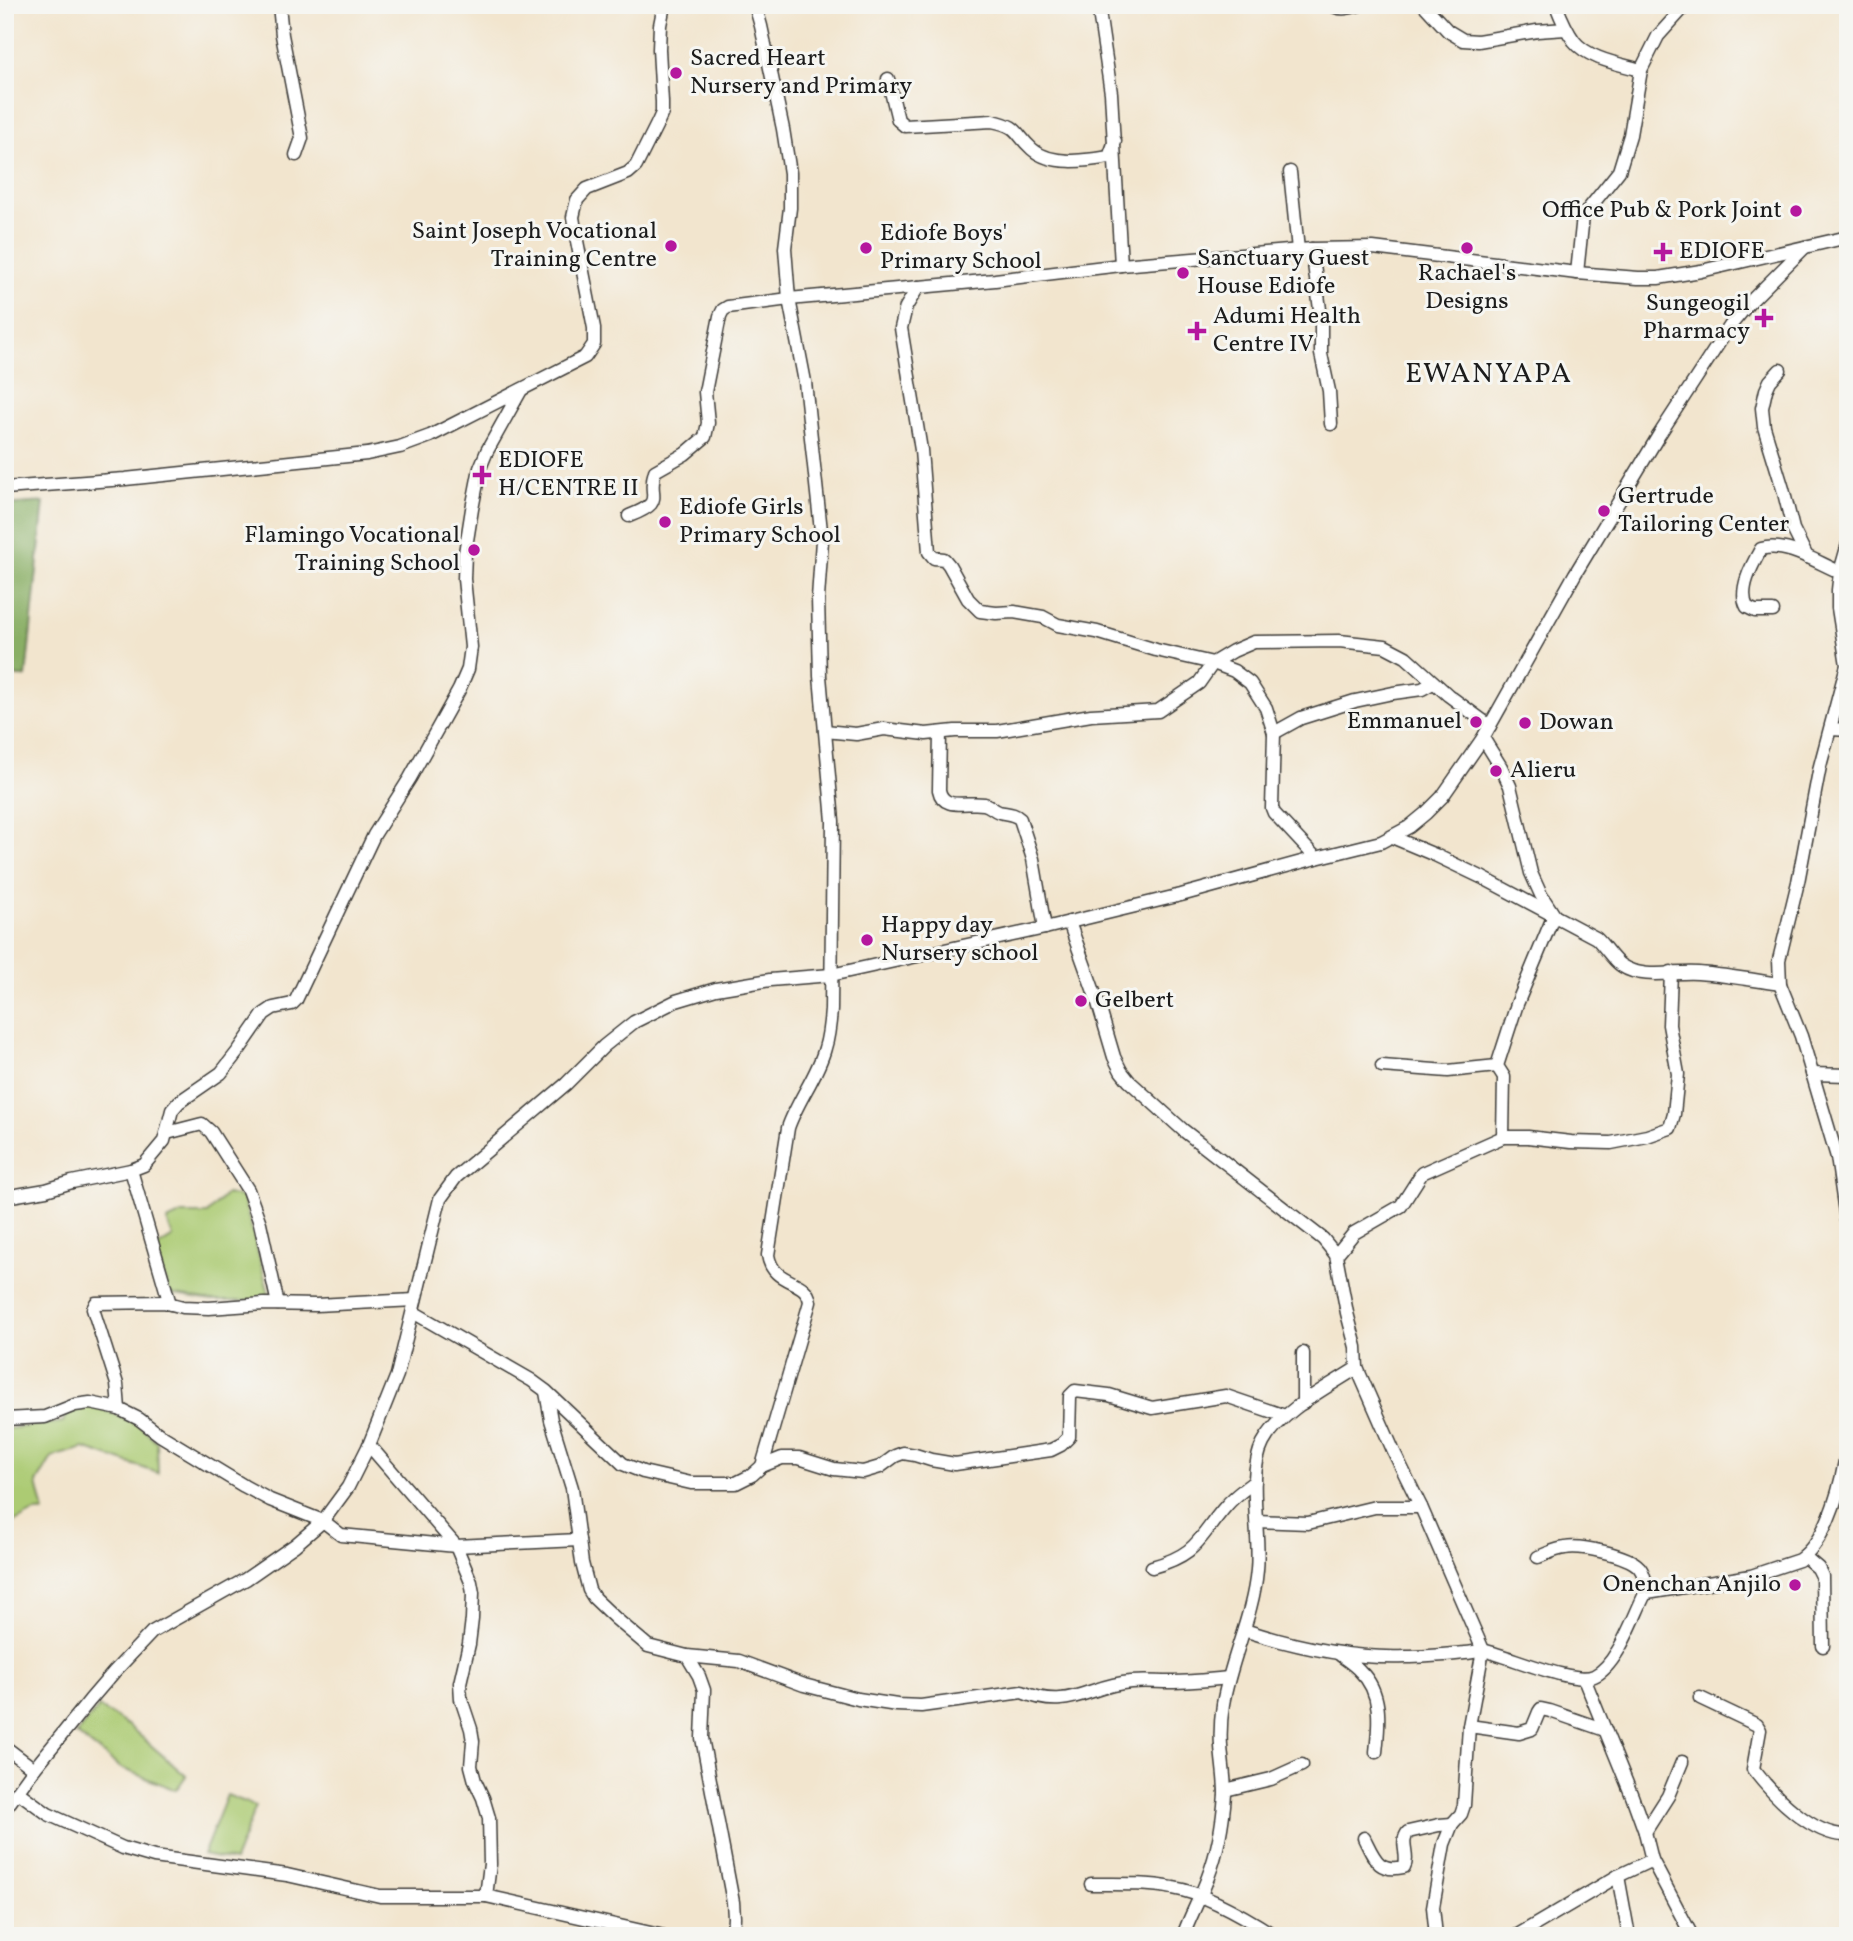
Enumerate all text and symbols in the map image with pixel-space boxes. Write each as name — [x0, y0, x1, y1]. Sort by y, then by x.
place label: Sacred Heart Nursery and Primary — [690, 42, 912, 104]
marker: Sacred Heart Nursery and Primary — [668, 65, 684, 81]
place label: Office Pub & Pork Joint — [1542, 194, 1782, 228]
marker: Office Pub & Pork Joint — [1788, 203, 1804, 219]
place label: Saint Joseph Vocational Training Centre — [412, 215, 657, 277]
place label: Ediofe Boys' Primary School — [880, 217, 1042, 279]
place label: EDIOFE — [1679, 235, 1765, 269]
marker: Saint Joseph Vocational Training Centre — [663, 238, 679, 254]
marker: Ediofe Boys' Primary School — [858, 240, 874, 256]
marker: Rachael's Designs — [1459, 240, 1475, 256]
place label: Sanctuary Guest House Ediofe — [1197, 242, 1369, 304]
marker: EDIOFE — [1653, 242, 1673, 262]
place label: Rachael's Designs — [1418, 257, 1516, 319]
marker: Sanctuary Guest House Ediofe — [1175, 265, 1191, 281]
place label: Sungeogil Pharmacy — [1643, 287, 1750, 349]
place label: Adumi Health Centre IV — [1213, 300, 1361, 362]
marker: Sungeogil Pharmacy — [1756, 310, 1772, 326]
marker: Adumi Health Centre IV — [1187, 321, 1207, 341]
district label: EWANYAPA — [1405, 355, 1573, 394]
place label: EDIOFE H/CENTRE II — [498, 444, 639, 506]
marker: EDIOFE H/CENTRE II — [472, 465, 492, 485]
place label: Gertrude Tailoring Center — [1618, 480, 1789, 542]
place label: Ediofe Girls Primary School — [679, 491, 841, 553]
marker: Gertrude Tailoring Center — [1596, 503, 1612, 519]
marker: Ediofe Girls Primary School — [657, 514, 673, 530]
place label: Flamingo Vocational Training School — [244, 519, 460, 581]
marker: Flamingo Vocational Training School — [466, 542, 482, 558]
place label: Emmanuel — [1347, 705, 1462, 739]
place label: Dowan — [1539, 706, 1614, 740]
marker: Emmanuel — [1468, 714, 1484, 730]
marker: Dowan — [1517, 715, 1533, 731]
place label: Alieru — [1510, 754, 1576, 788]
marker: Alieru — [1488, 763, 1504, 779]
place label: Happy day Nursery school — [881, 909, 1038, 971]
marker: Happy day Nursery school — [859, 932, 875, 948]
place label: Gelbert — [1095, 984, 1174, 1018]
marker: Gelbert — [1073, 993, 1089, 1009]
place label: Onenchan Anjilo — [1603, 1568, 1781, 1602]
marker: Onenchan Anjilo — [1787, 1577, 1803, 1593]

